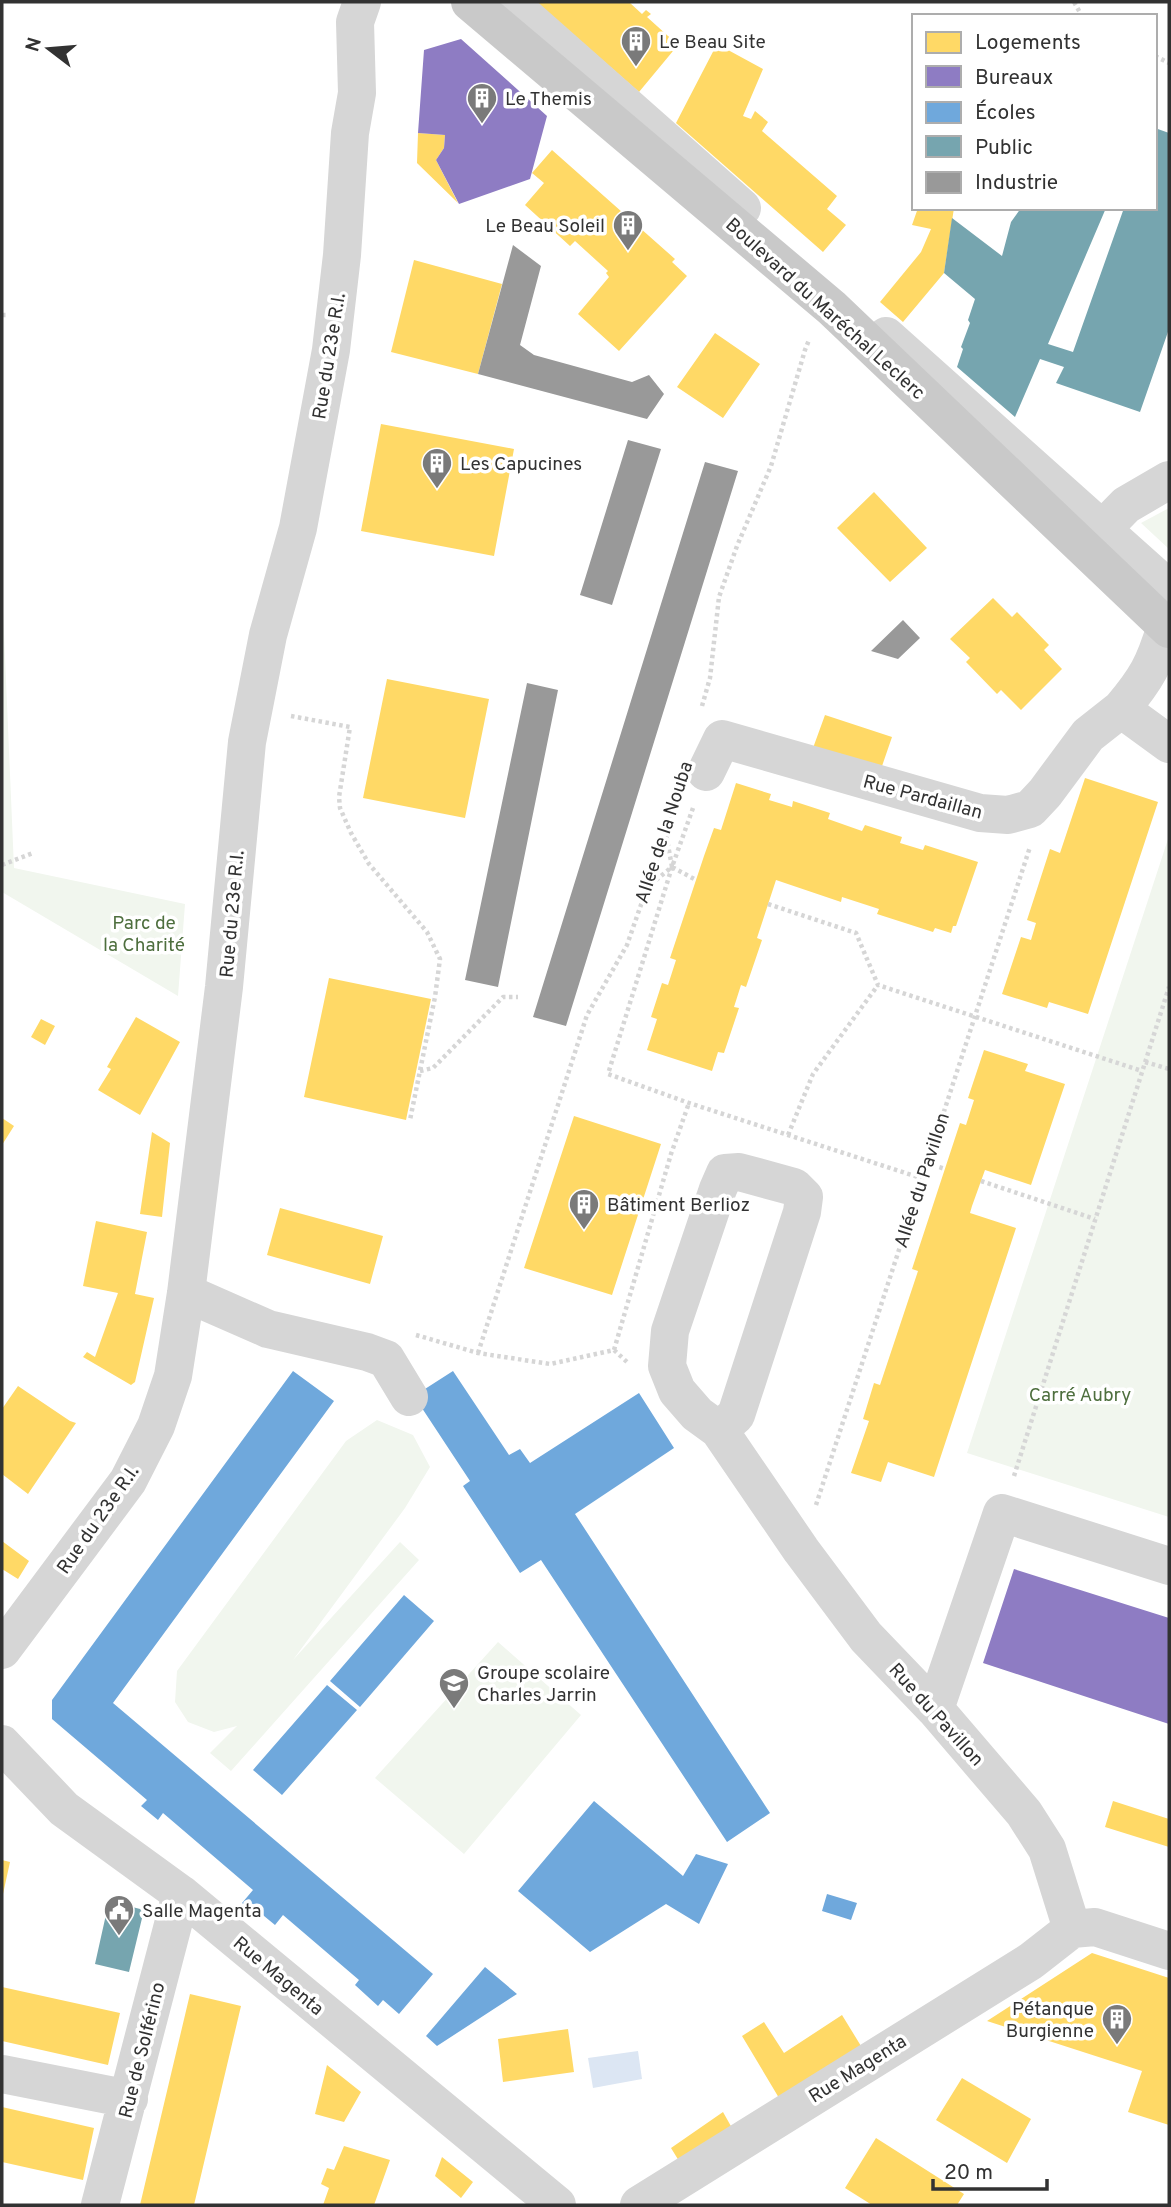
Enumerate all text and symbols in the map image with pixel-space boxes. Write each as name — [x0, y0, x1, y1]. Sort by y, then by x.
north arrow — [14, 14, 84, 84]
legend — [912, 14, 1157, 210]
building icon: Le Beau Site — [619, 24, 653, 68]
text: Logements — [975, 30, 1081, 57]
place label: Le Beau Site — [659, 31, 766, 55]
text: N — [21, 35, 48, 55]
text: Bureaux — [975, 65, 1054, 92]
building icon: Le Themis — [465, 81, 499, 125]
place label: Le Themis — [505, 88, 592, 112]
text: Écoles — [975, 99, 1036, 127]
text: Public — [975, 135, 1033, 162]
text: Industrie — [975, 170, 1058, 197]
building icon: Le Beau Soleil — [611, 208, 645, 252]
street label: Boulevard du Maréchal Leclerc — [720, 213, 930, 406]
place label: Le Beau Soleil — [485, 215, 605, 239]
street label: Rue du 23e R.I. — [308, 291, 352, 421]
building icon: Les Capucines — [420, 446, 454, 490]
place label: Les Capucines — [460, 453, 582, 477]
street label: Allée de la Nouba — [631, 758, 699, 907]
street label: Rue Pardaillan — [860, 770, 985, 825]
street label: Rue du 23e R.I. — [215, 850, 251, 979]
park label: Parc de la Charité — [103, 912, 185, 958]
street label: Allée du Pavillon — [890, 1110, 956, 1251]
building icon: Bâtiment Berlioz — [567, 1187, 601, 1231]
place label: Bâtiment Berlioz — [607, 1194, 750, 1218]
park label: Carré Aubry — [1029, 1384, 1131, 1408]
street label: Rue du 23e R.I. — [52, 1461, 145, 1579]
street label: Rue du Pavillon — [883, 1659, 988, 1772]
place label: Groupe scolaire Charles Jarrin — [477, 1662, 610, 1708]
school or university icon: Groupe scolaire Charles Jarrin — [437, 1666, 471, 1710]
public building icon: Salle Magenta — [102, 1893, 136, 1937]
place label: Salle Magenta — [142, 1900, 261, 1924]
street label: Rue Magenta — [227, 1932, 328, 2021]
street label: Rue de Solférino — [114, 1980, 171, 2121]
place label: Pétanque Burgienne — [1006, 1998, 1094, 2044]
building icon: Pétanque Burgienne — [1100, 2002, 1134, 2046]
street label: Rue Magenta — [805, 2030, 912, 2109]
scale bar — [933, 2148, 1047, 2192]
text: 20 m — [944, 2160, 993, 2187]

